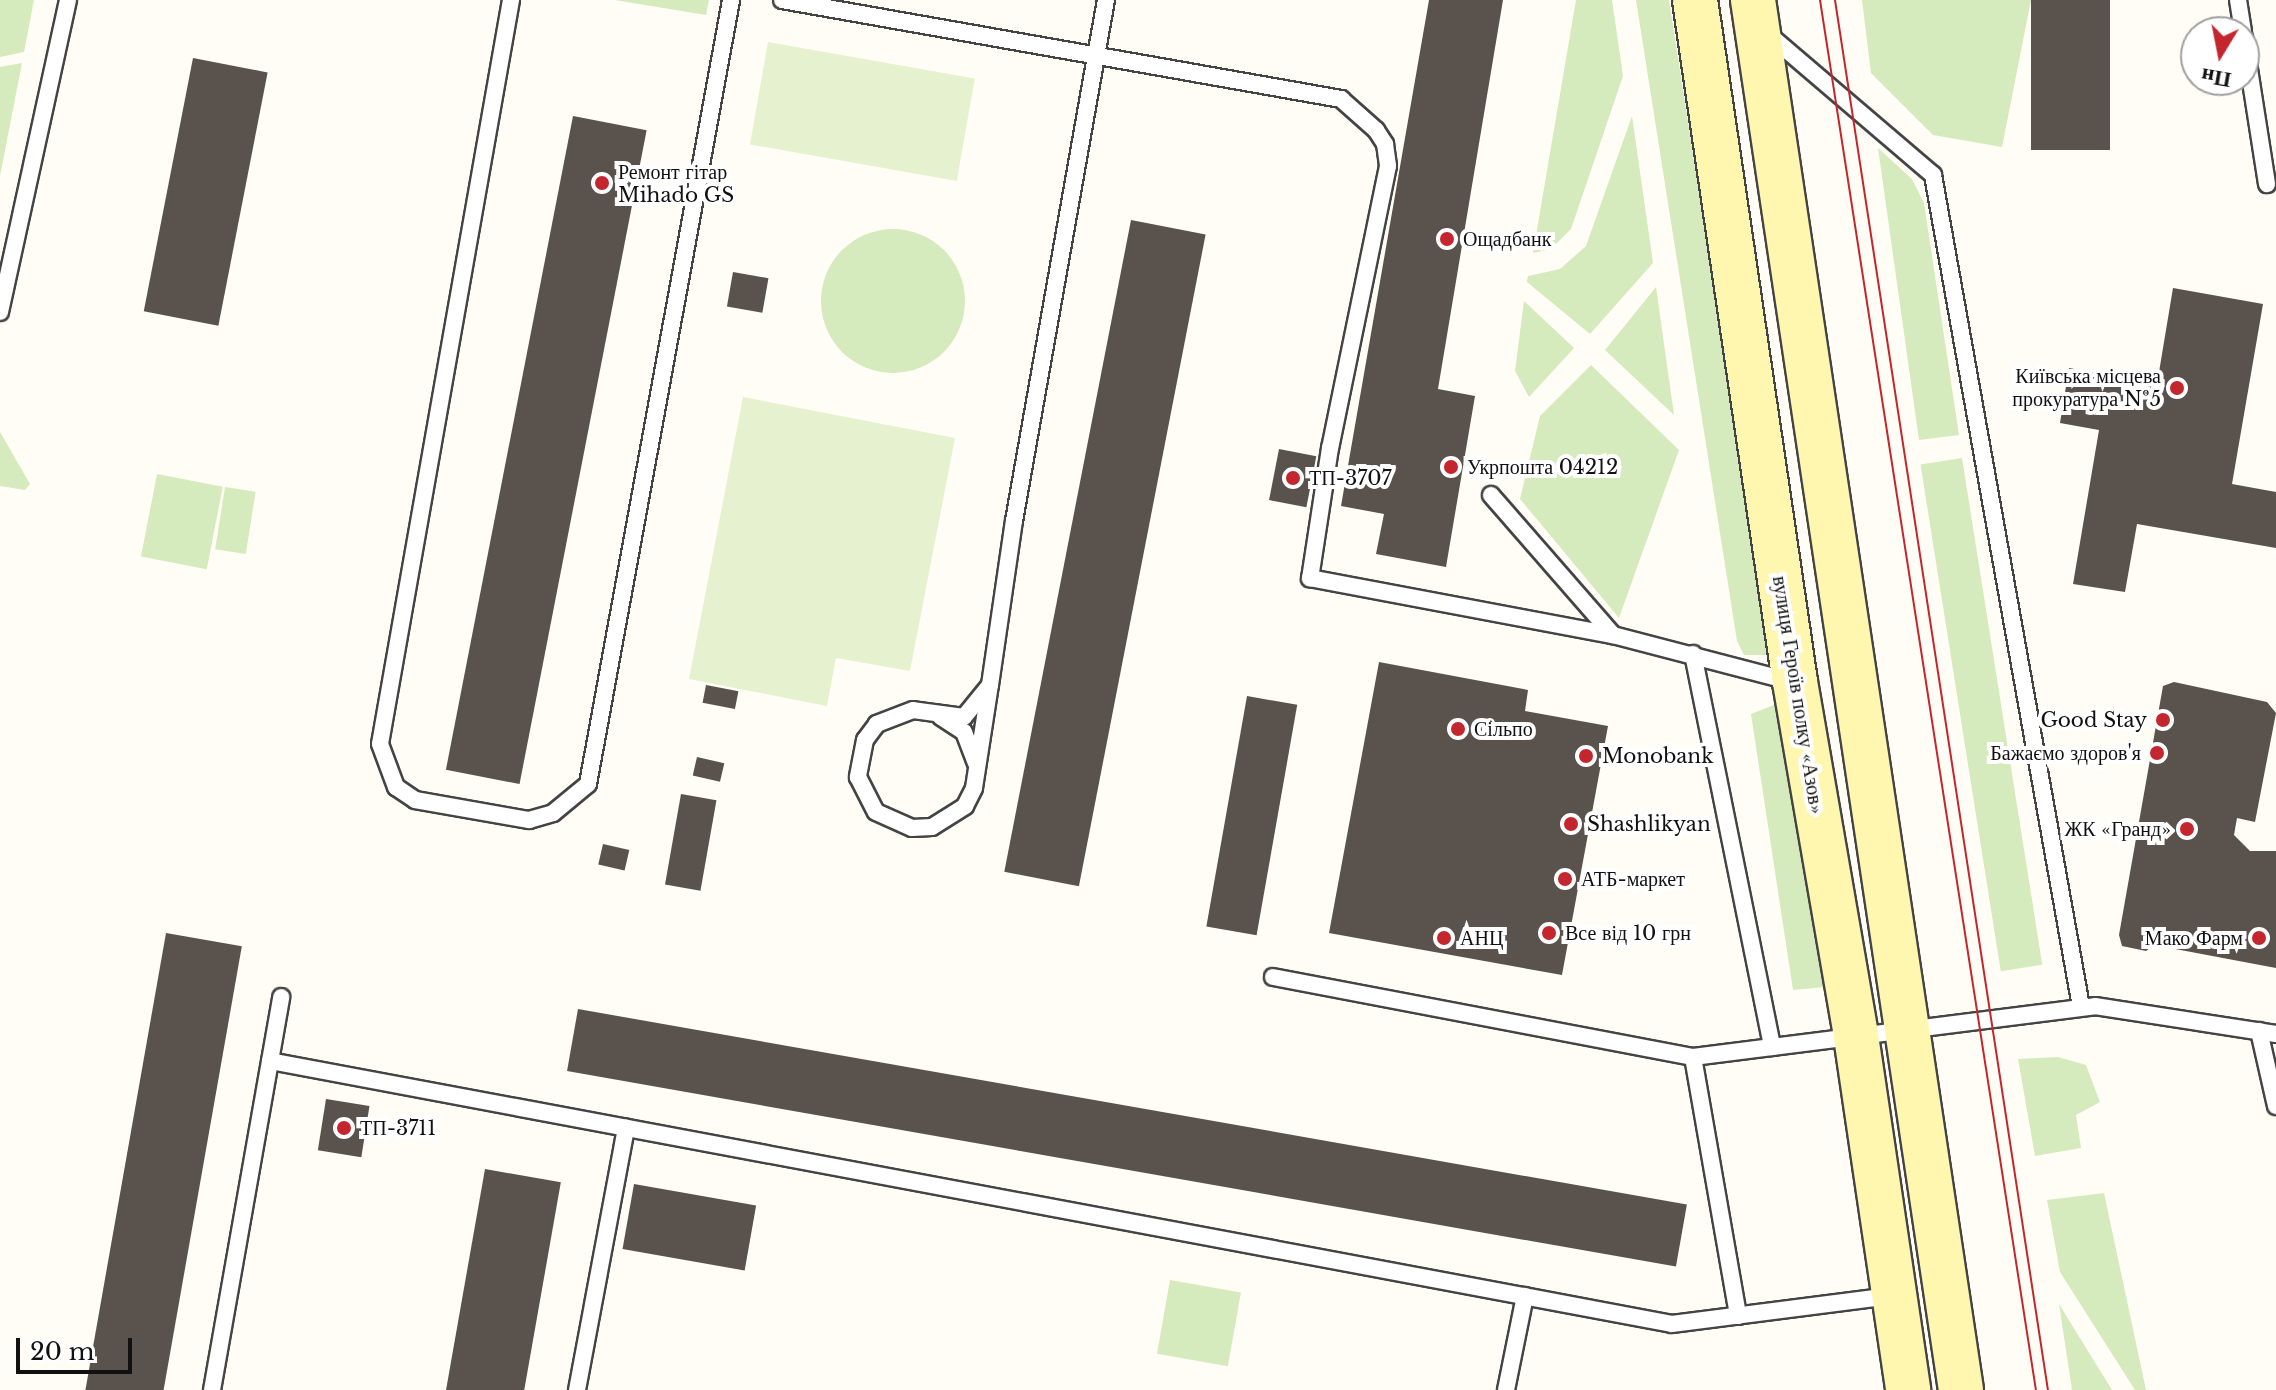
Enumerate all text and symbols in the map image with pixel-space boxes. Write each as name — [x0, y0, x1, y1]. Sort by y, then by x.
north arrow — [2180, 16, 2260, 96]
text: Пн — [2199, 62, 2233, 94]
place label: Ремонт гітар Mihado GS — [618, 160, 734, 207]
marker: Ремонт гітар Mihado GS — [593, 174, 611, 192]
place label: Ощадбанк — [1463, 227, 1551, 251]
marker: Ощадбанк — [1438, 230, 1456, 248]
place label: Київська місцева прокуратура №5 — [2012, 364, 2161, 411]
marker: Київська місцева прокуратура №5 — [2168, 379, 2186, 397]
place label: Укрпошта 04212 — [1467, 455, 1618, 479]
marker: Укрпошта 04212 — [1442, 458, 1460, 476]
place label: ТП-3707 — [1309, 466, 1392, 490]
marker: ТП-3707 — [1284, 469, 1302, 487]
street label: вулиця Героїв полку «Азов» — [1767, 574, 1829, 816]
place label: Good Stay — [2040, 708, 2147, 732]
marker: Good Stay — [2154, 711, 2172, 729]
place label: Сільпо — [1474, 717, 1533, 741]
marker: Сільпо — [1449, 720, 1467, 738]
place label: Бажаємо здоров'я — [1990, 741, 2141, 765]
place label: Monobank — [1602, 744, 1713, 768]
marker: Бажаємо здоров'я — [2148, 744, 2166, 762]
marker: Monobank — [1577, 747, 1595, 765]
place label: Shashlikyan — [1587, 812, 1711, 836]
marker: Shashlikyan — [1562, 815, 1580, 833]
place label: ЖК «Гранд» — [2064, 817, 2171, 841]
marker: ЖК «Гранд» — [2178, 820, 2196, 838]
place label: АТБ-маркет — [1581, 867, 1685, 891]
marker: АТБ-маркет — [1556, 870, 1574, 888]
place label: Все від 10 грн — [1565, 921, 1691, 945]
marker: Все від 10 грн — [1540, 924, 1558, 942]
place label: АНЦ — [1460, 926, 1503, 950]
place label: Мако Фарм — [2145, 926, 2243, 950]
marker: АНЦ — [1435, 929, 1453, 947]
marker: Мако Фарм — [2250, 929, 2268, 947]
place label: ТП-3711 — [360, 1116, 436, 1140]
marker: ТП-3711 — [335, 1119, 353, 1137]
scale bar — [20, 1322, 136, 1372]
text: 20 m — [30, 1337, 95, 1366]

